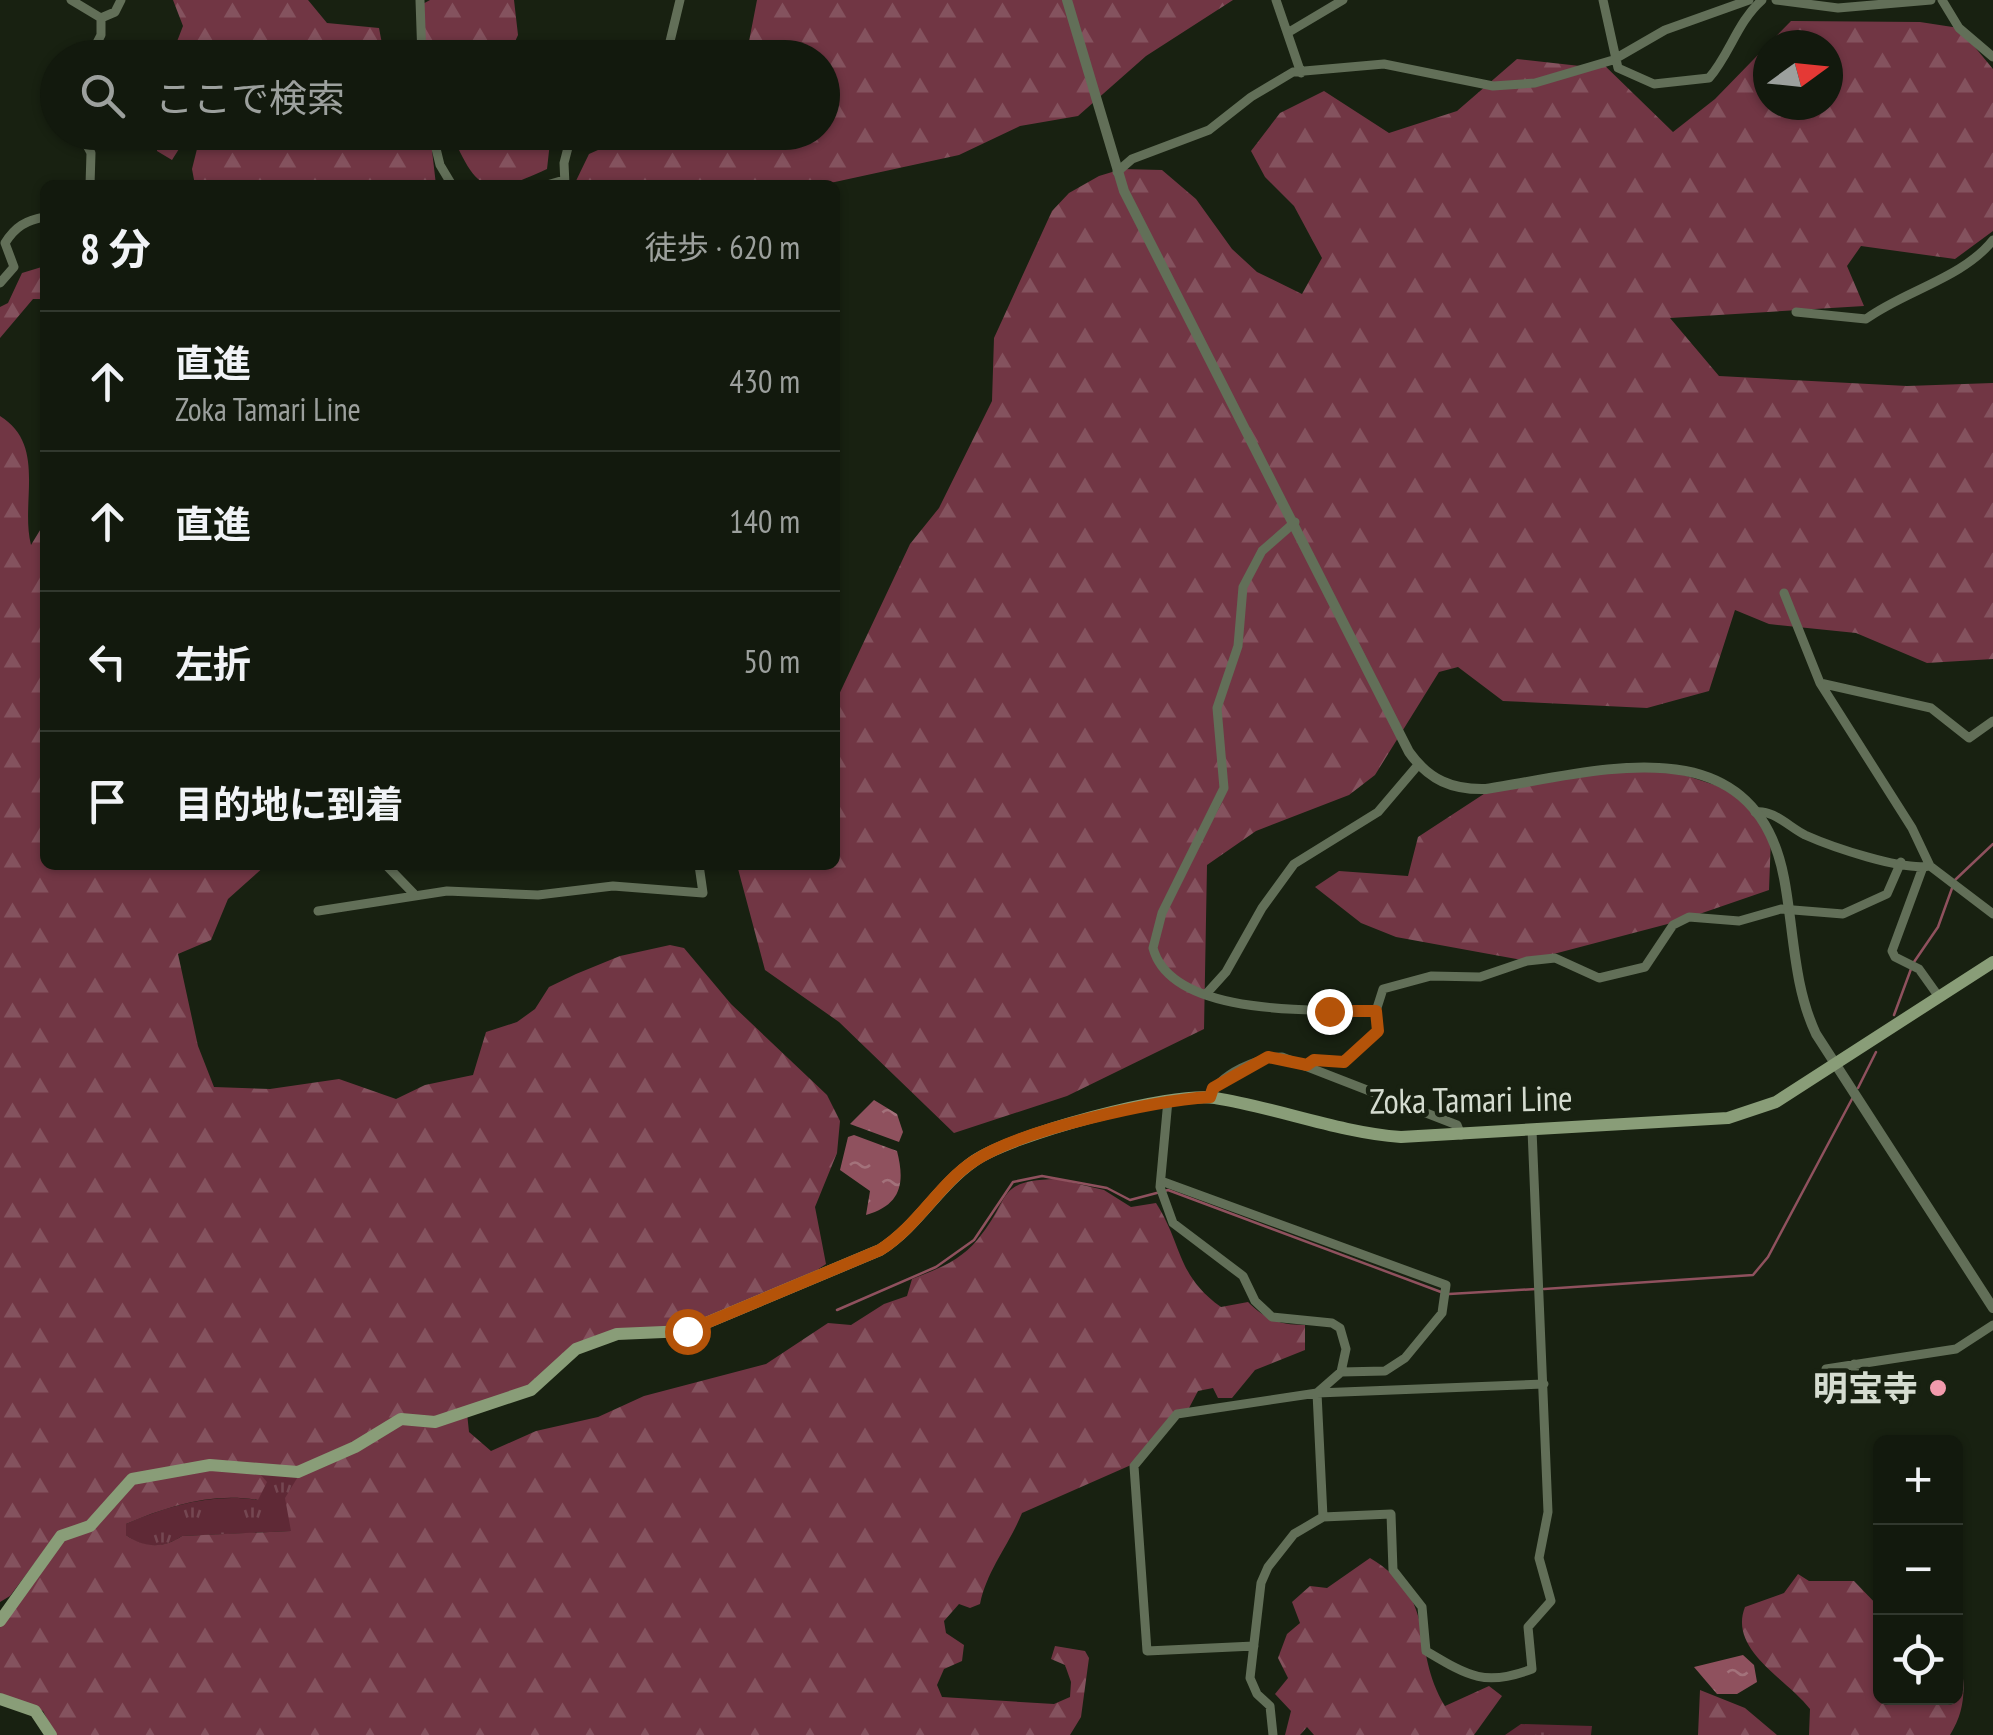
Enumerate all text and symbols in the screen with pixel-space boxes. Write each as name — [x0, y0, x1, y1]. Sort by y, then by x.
north arrow — [1753, 30, 1843, 120]
search box — [40, 40, 840, 150]
icon: search — [75, 68, 130, 123]
text: ここで検索 — [155, 73, 345, 122]
text: 8 分 — [80, 221, 151, 276]
text: 徒歩 · 620 m — [645, 226, 800, 268]
text: 直進 — [175, 338, 251, 387]
icon: ahead — [80, 354, 135, 409]
text: 430 m — [729, 360, 800, 402]
text: Zoka Tamari Line — [175, 388, 361, 430]
icon: ahead — [80, 494, 135, 549]
text: 直進 — [175, 499, 251, 548]
text: 140 m — [729, 500, 800, 542]
icon: left — [80, 634, 135, 689]
text: 左折 — [175, 639, 251, 688]
text: 50 m — [744, 640, 800, 682]
icon: arrive — [80, 774, 135, 829]
text: 目的地に到着 — [175, 779, 403, 828]
route end — [1307, 989, 1353, 1035]
street label: Zoka Tamari Line — [1369, 1074, 1573, 1124]
route start — [665, 1309, 711, 1355]
place label: 明宝寺 — [1813, 1365, 1918, 1411]
marker: 明宝寺 — [1927, 1377, 1949, 1399]
map controls — [1873, 1435, 1963, 1705]
button: + — [1873, 1435, 1963, 1525]
button: − — [1873, 1525, 1963, 1615]
button: locate — [1873, 1615, 1963, 1705]

